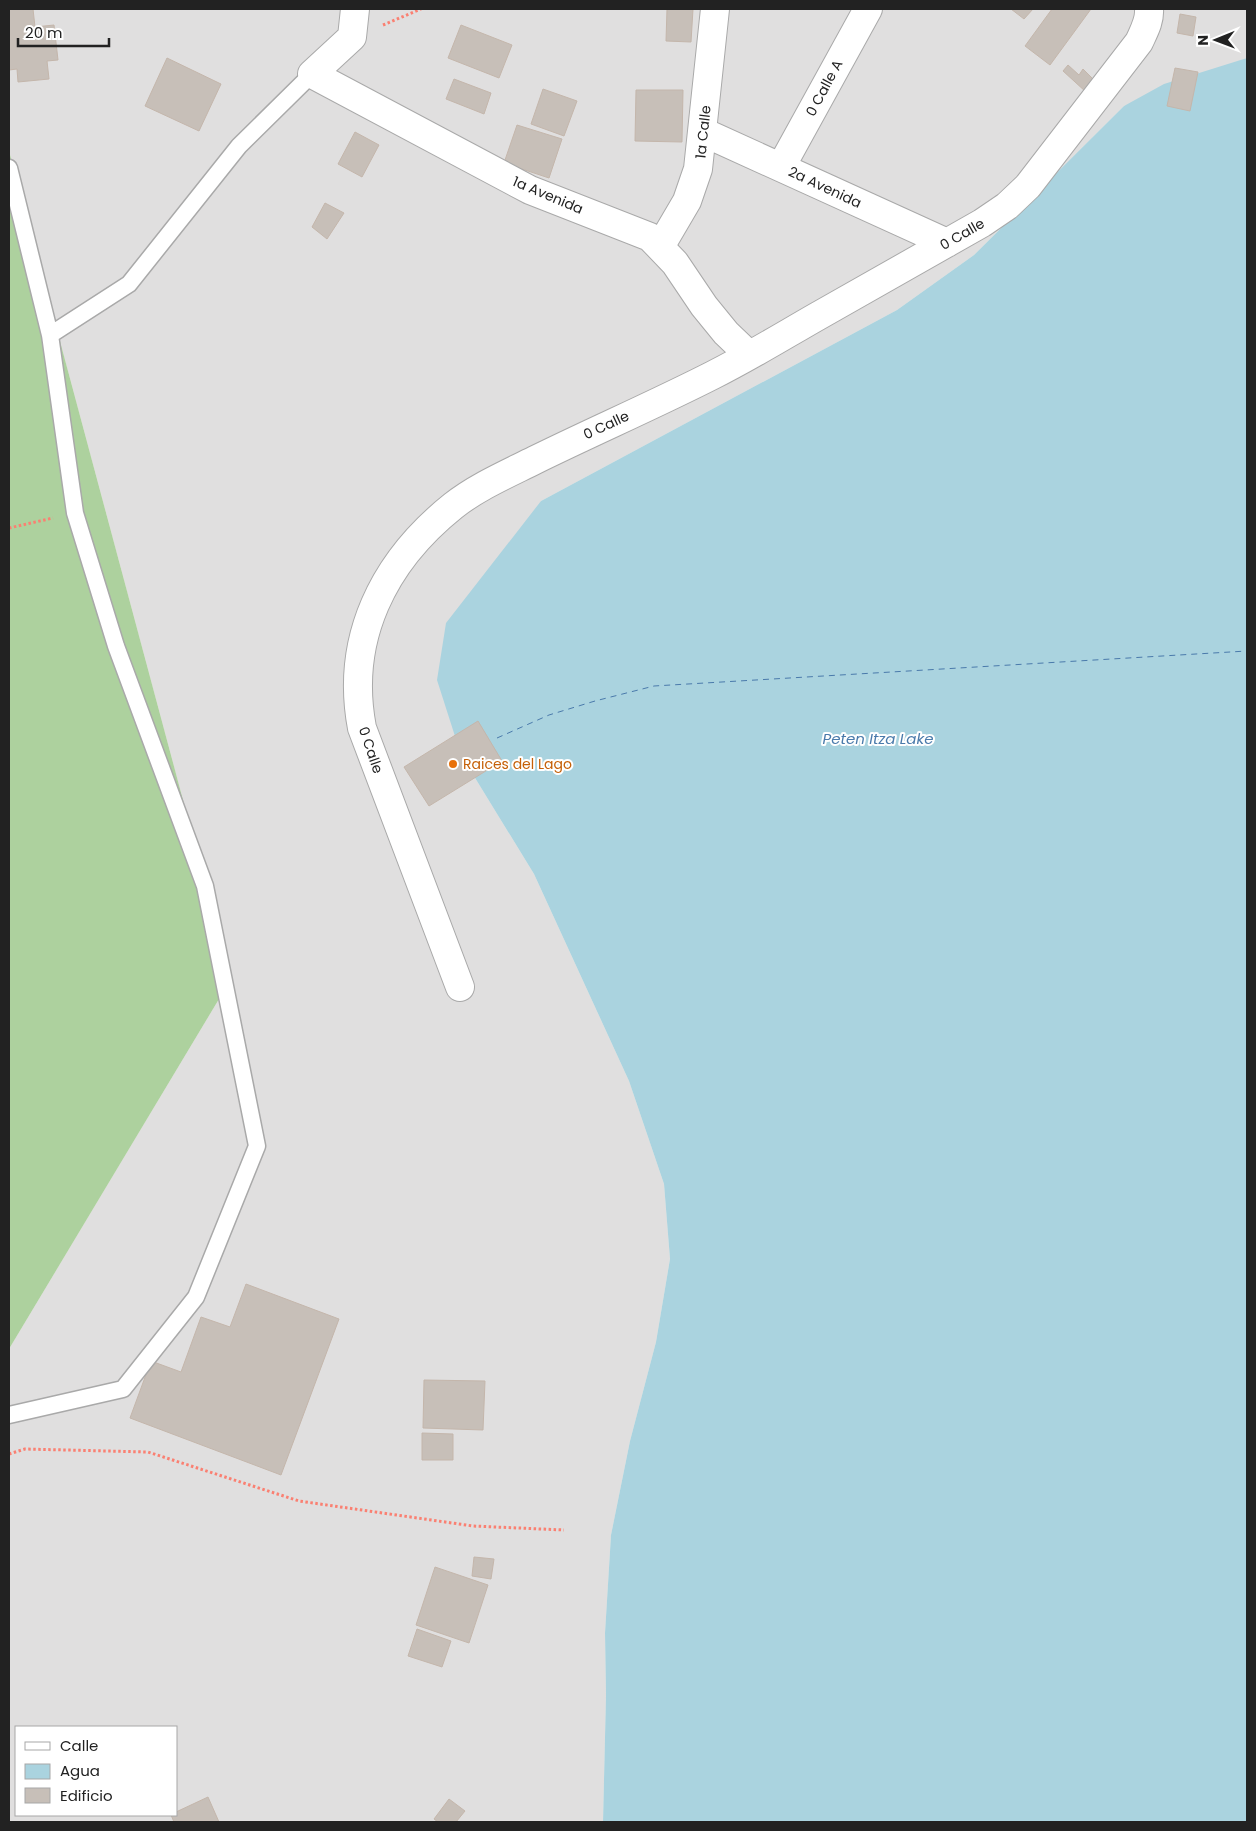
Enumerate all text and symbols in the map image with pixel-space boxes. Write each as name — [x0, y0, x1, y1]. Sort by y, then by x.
scale bar — [18, 15, 109, 47]
north arrow — [1191, 15, 1241, 65]
text: 20 m — [25, 22, 63, 43]
text: N — [1193, 35, 1213, 46]
street label: 0 Calle A — [801, 56, 847, 120]
street label: 1a Calle — [690, 104, 716, 160]
street label: 2a Avenida — [785, 161, 865, 213]
street label: 1a Avenida — [510, 171, 586, 219]
street label: 0 Calle — [936, 213, 988, 255]
street label: 0 Calle — [580, 406, 632, 444]
street label: 0 Calle — [354, 724, 388, 776]
water label: Peten Itza Lake — [822, 728, 934, 749]
place label: Raices del Lago — [463, 754, 572, 774]
marker: Raices del Lago — [447, 758, 459, 770]
legend — [15, 1726, 178, 1816]
text: Calle — [60, 1735, 98, 1756]
text: Agua — [60, 1760, 100, 1781]
text: Edificio — [60, 1785, 113, 1806]

